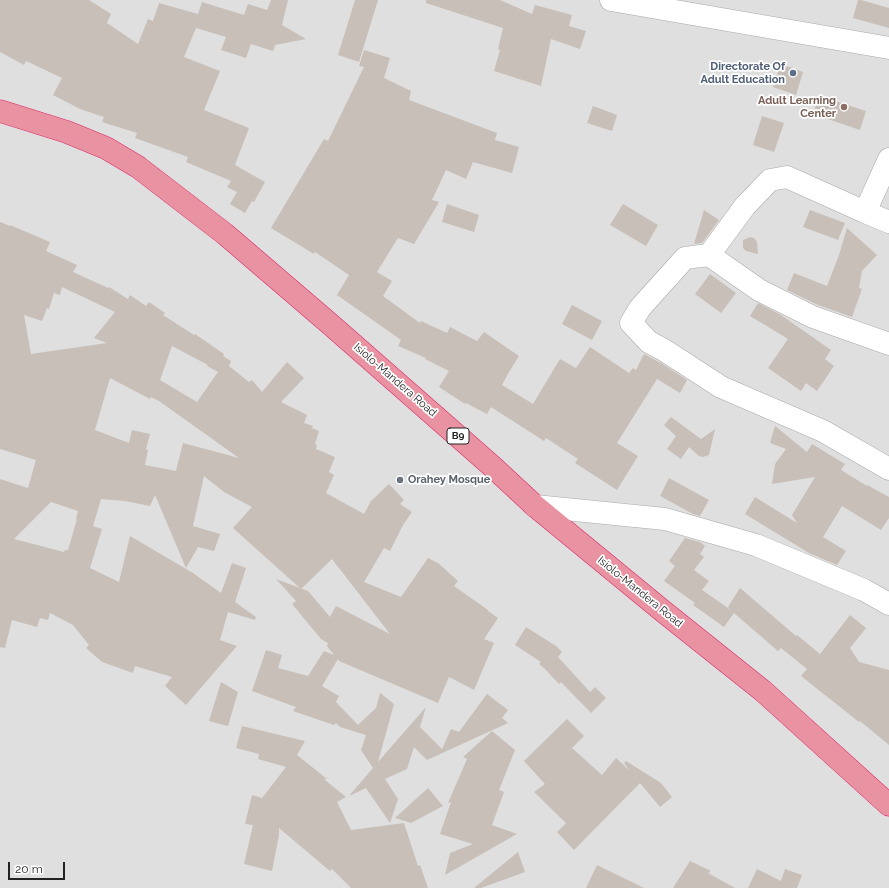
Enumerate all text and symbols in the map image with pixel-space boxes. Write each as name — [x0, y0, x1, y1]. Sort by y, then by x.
place label: Directorate Of Adult Education — [700, 60, 785, 86]
marker: Directorate Of Adult Education — [788, 68, 798, 78]
place label: Adult Learning Center — [758, 94, 836, 120]
marker: Adult Learning Center — [839, 102, 849, 112]
street label: Isiolo-Mandera Road — [351, 340, 439, 420]
road number: B9 — [447, 428, 469, 444]
place label: Orahey Mosque — [408, 473, 490, 487]
marker: Orahey Mosque — [395, 475, 405, 485]
street label: Isiolo-Mandera Road — [595, 554, 685, 630]
scale bar — [10, 854, 67, 880]
text: 20 m — [15, 862, 43, 876]

